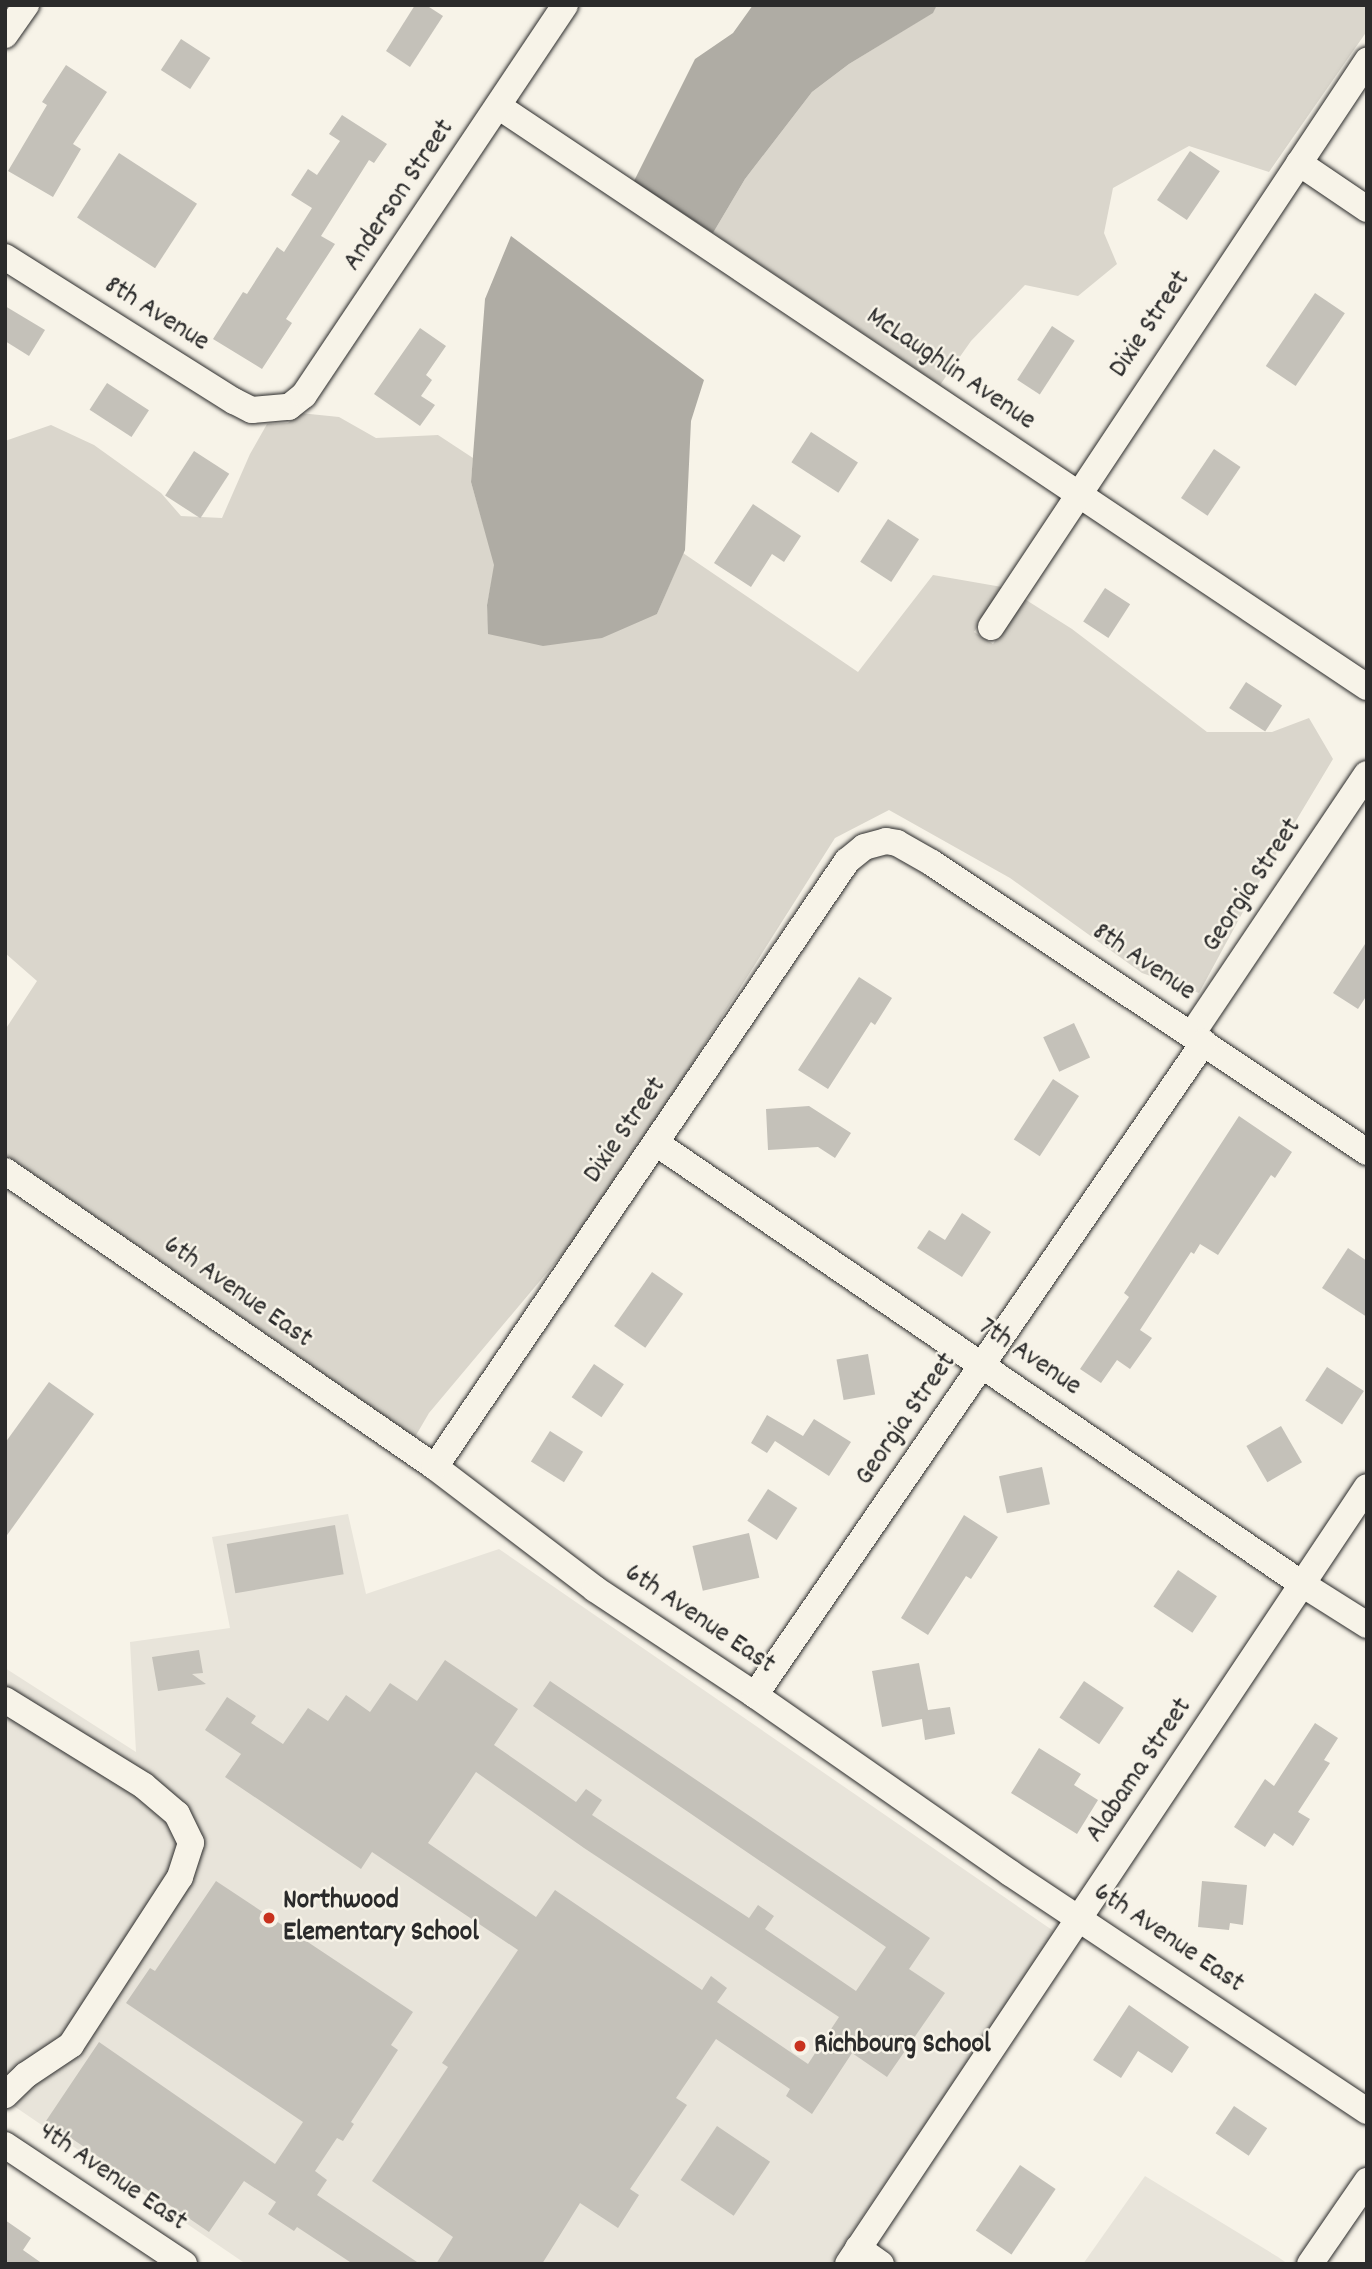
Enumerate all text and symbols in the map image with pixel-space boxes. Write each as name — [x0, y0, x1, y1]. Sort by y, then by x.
street label: Anderson Street — [337, 114, 463, 278]
street label: Dixie Street — [1103, 265, 1199, 385]
street label: 8th Avenue — [97, 270, 215, 360]
street label: McLaughlin Avenue — [859, 301, 1041, 439]
street label: Georgia Street — [1196, 813, 1310, 959]
street label: 8th Avenue — [1085, 916, 1201, 1010]
street label: Dixie Street — [577, 1071, 675, 1191]
street label: 6th Avenue East — [156, 1229, 318, 1357]
street label: 7th Avenue — [971, 1311, 1087, 1405]
street label: Georgia Street — [849, 1347, 965, 1493]
street label: 6th Avenue East — [617, 1557, 781, 1683]
street label: Alabama Street — [1079, 1692, 1201, 1850]
street label: 6th Avenue East — [1086, 1876, 1250, 2002]
place label: Northwood Elementary School — [283, 1885, 479, 1951]
marker: Northwood Elementary School — [261, 1910, 277, 1926]
place label: Richbourg School — [814, 2029, 991, 2063]
marker: Richbourg School — [792, 2038, 808, 2054]
street label: 4th Avenue East — [31, 2116, 193, 2240]

